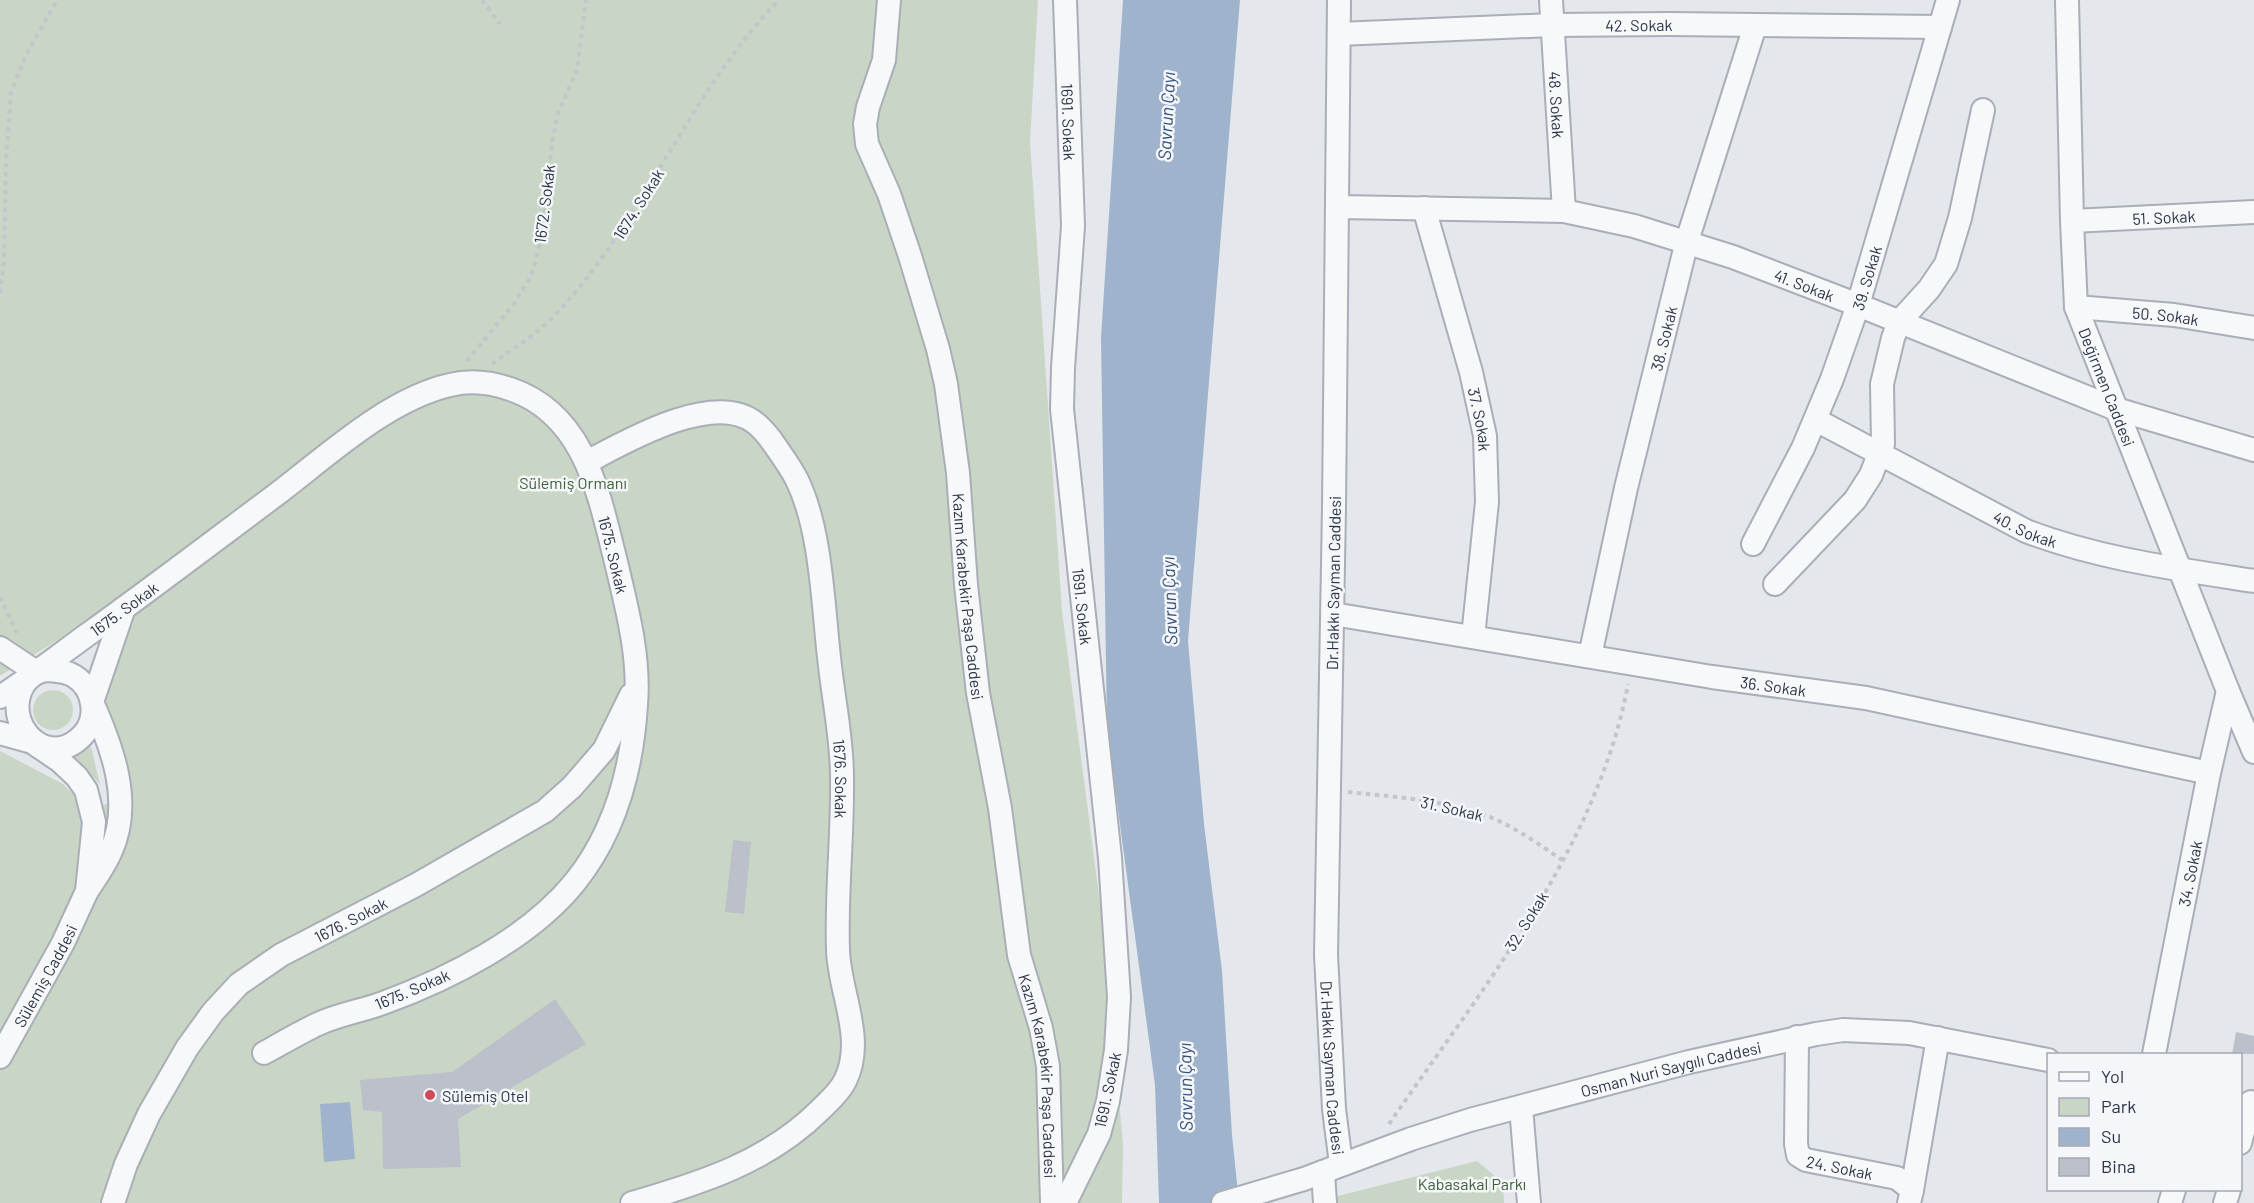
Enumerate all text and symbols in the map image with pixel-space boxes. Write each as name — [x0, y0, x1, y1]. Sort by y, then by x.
street label: 42. Sokak — [1605, 14, 1673, 34]
water label: Savrun Çayı — [1153, 71, 1179, 161]
street label: 48. Sokak — [1546, 71, 1569, 139]
street label: 1691. Sokak — [1058, 83, 1080, 161]
street label: 1672. Sokak — [530, 163, 558, 245]
street label: 1674. Sokak — [609, 165, 667, 243]
street label: 51. Sokak — [2132, 205, 2196, 228]
street label: 39. Sokak — [1847, 243, 1885, 313]
street label: 41. Sokak — [1772, 264, 1837, 305]
street label: 50. Sokak — [2131, 302, 2200, 328]
street label: 38. Sokak — [1646, 304, 1680, 373]
street label: Değirmen Caddesi — [2076, 325, 2140, 449]
street label: 37. Sokak — [1465, 386, 1495, 452]
park label: Sülemiş Ormanı — [519, 473, 627, 492]
street label: Kazım Karabekir Paşa Caddesi — [950, 492, 989, 701]
street label: Dr.Hakkı Sayman Caddesi — [1322, 496, 1344, 670]
street label: 40. Sokak — [1990, 506, 2059, 551]
street label: 1675. Sokak — [595, 514, 633, 595]
water label: Savrun Çayı — [1156, 556, 1182, 646]
street label: 1691. Sokak — [1070, 567, 1097, 646]
street label: 1675. Sokak — [86, 577, 161, 640]
street label: 36. Sokak — [1739, 671, 1807, 699]
street label: 1676. Sokak — [830, 738, 852, 819]
street label: 31. Sokak — [1419, 792, 1485, 824]
street label: 34. Sokak — [2174, 839, 2205, 908]
street label: 32. Sokak — [1500, 888, 1552, 954]
street label: 1676. Sokak — [311, 892, 390, 946]
street label: Sülemiş Caddesi — [9, 921, 80, 1030]
street label: 1675. Sokak — [372, 965, 452, 1013]
street label: Kazım Karabekir Paşa Caddesi — [1016, 971, 1061, 1179]
street label: Dr.Hakkı Sayman Caddesi — [1318, 980, 1349, 1156]
street label: Osman Nuri Saygılı Caddesi — [1578, 1037, 1763, 1100]
water label: Savrun Çayı — [1173, 1042, 1197, 1131]
street label: 1691. Sokak — [1090, 1050, 1124, 1130]
legend — [2047, 1053, 2242, 1191]
text: Yol — [2101, 1065, 2124, 1087]
place label: Sülemiş Otel — [442, 1086, 528, 1105]
marker: Sülemiş Otel — [423, 1088, 437, 1102]
text: Park — [2101, 1095, 2136, 1117]
text: Su — [2101, 1125, 2121, 1147]
street label: 24. Sokak — [1805, 1151, 1875, 1183]
text: Bina — [2101, 1155, 2136, 1177]
park label: Kabasakal Parkı — [1418, 1174, 1526, 1193]

